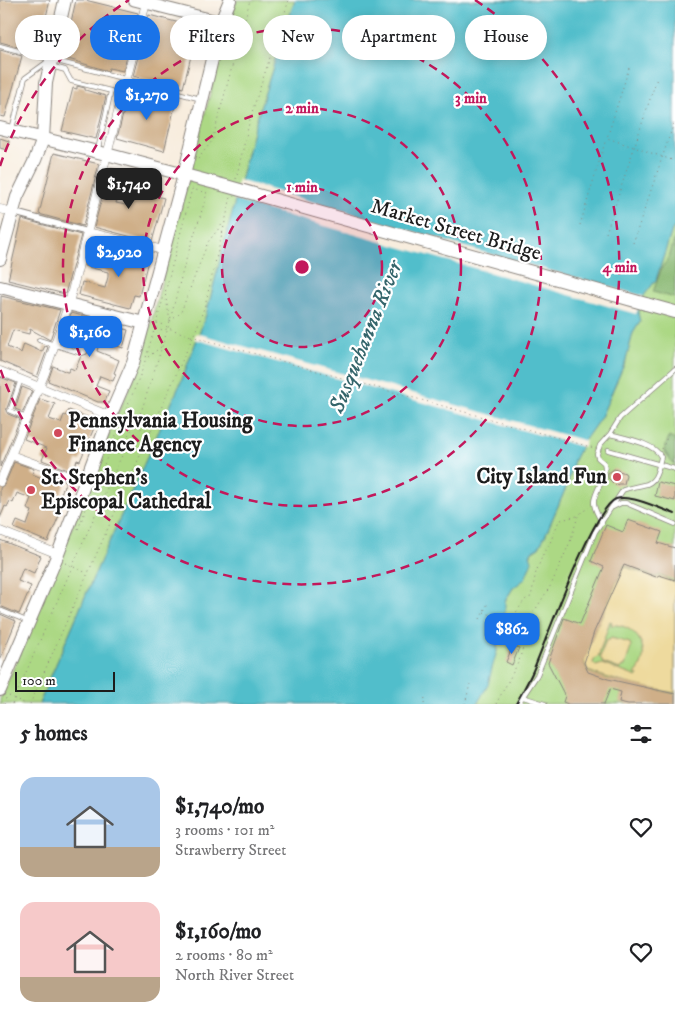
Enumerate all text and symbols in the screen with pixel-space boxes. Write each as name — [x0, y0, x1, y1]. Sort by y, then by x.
chip: Buy — [15, 15, 80, 60]
chip: Rent — [90, 15, 160, 60]
chip: Filters — [170, 15, 253, 60]
chip: New — [263, 15, 332, 60]
chip: Apartment — [342, 15, 455, 60]
chip: House — [465, 15, 547, 60]
pin: $1,270 — [106, 78, 188, 121]
text: $1,270 — [125, 85, 169, 105]
text: 3 min — [455, 89, 487, 108]
text: 2 min — [285, 99, 319, 118]
pin: $1,740 — [88, 168, 170, 210]
text: $1,740 — [107, 174, 151, 194]
text: 1 min — [286, 178, 318, 197]
street label: Market Street Bridge — [368, 193, 544, 267]
pin: $2,920 — [78, 236, 160, 278]
text: $2,920 — [96, 242, 142, 262]
water label: Susquehanna River — [323, 255, 411, 418]
centre of rings — [293, 258, 311, 276]
text: 4 min — [602, 258, 638, 277]
pin: $1,160 — [49, 316, 131, 358]
text: $1,160 — [69, 322, 111, 342]
place label: Pennsylvania Housing Finance Agency — [68, 408, 253, 458]
marker: Pennsylvania Housing Finance Agency — [52, 427, 64, 439]
place label: City Island Fun — [476, 464, 608, 490]
place label: St. Stephen’s Episcopal Cathedral — [41, 465, 212, 515]
marker: City Island Fun — [611, 471, 623, 483]
marker: St. Stephen’s Episcopal Cathedral — [25, 484, 37, 496]
pin: $862 — [482, 612, 542, 655]
text: $862 — [496, 619, 528, 639]
scale bar — [15, 669, 115, 692]
text: 100 m — [22, 672, 56, 690]
icon: filters — [627, 720, 655, 748]
text: 5 homes — [20, 721, 88, 747]
text: $1,740/mo — [175, 794, 264, 820]
icon: home — [60, 797, 120, 857]
icon: heart — [627, 813, 655, 841]
text: 3 rooms · 101 m² — [175, 820, 274, 840]
text: Strawberry Street — [175, 840, 286, 860]
text: $1,160/mo — [175, 919, 261, 945]
icon: home — [60, 922, 120, 982]
icon: heart — [627, 938, 655, 966]
text: 2 rooms · 80 m² — [175, 945, 273, 965]
text: North River Street — [175, 965, 294, 985]

